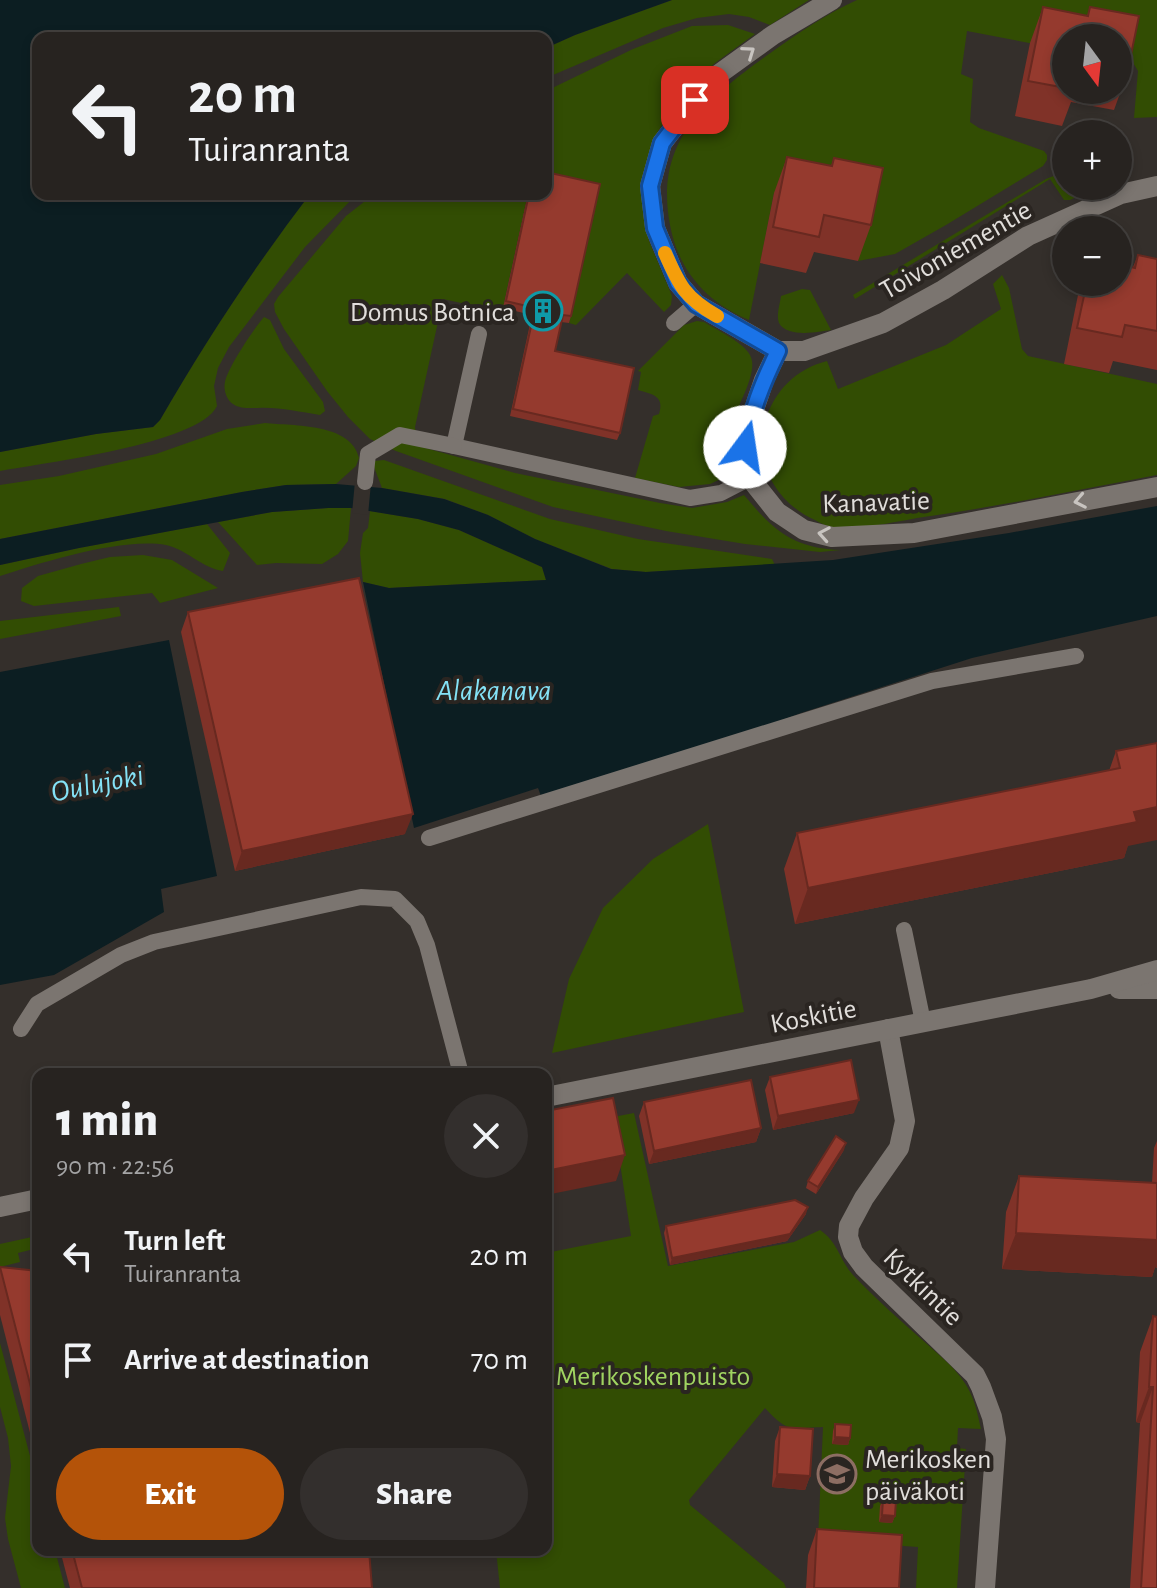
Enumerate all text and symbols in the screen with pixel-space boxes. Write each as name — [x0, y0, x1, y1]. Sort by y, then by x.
north arrow — [1052, 24, 1132, 104]
map controls — [1052, 24, 1132, 296]
one-way arrow — [741, 47, 755, 62]
icon: left — [56, 64, 160, 168]
pin — [661, 66, 729, 134]
text: 20 m — [188, 67, 297, 123]
icon: arrive — [673, 78, 717, 122]
button: + — [1052, 120, 1132, 200]
text: Tuiranranta — [188, 132, 350, 168]
street label: Toivoniementie — [875, 196, 1037, 305]
button: − — [1052, 216, 1132, 296]
building icon: Domus Botnica — [522, 290, 564, 332]
place label: Domus Botnica — [350, 299, 515, 327]
position arrow — [703, 405, 787, 489]
street label: Kanavatie — [822, 487, 930, 519]
one-way arrow — [1074, 492, 1087, 509]
one-way arrow — [817, 527, 830, 544]
water label: Alakanava — [436, 676, 551, 706]
water label: Oulujoki — [48, 760, 146, 808]
street label: Koskitie — [768, 995, 859, 1039]
button: close — [444, 1094, 528, 1178]
text: 1 min — [56, 1097, 158, 1145]
text: 90 m · 22:56 — [56, 1153, 174, 1179]
text: Turn left — [124, 1226, 225, 1256]
icon: left — [56, 1234, 100, 1278]
text: 20 m — [470, 1241, 528, 1271]
street label: Kytkintie — [878, 1243, 968, 1332]
text: Tuiranranta — [124, 1261, 241, 1287]
icon: arrive — [56, 1338, 100, 1382]
text: Arrive at destination — [124, 1345, 370, 1375]
text: 70 m — [471, 1345, 528, 1375]
park label: Merikoskenpuisto — [556, 1363, 750, 1391]
place label: Merikosken päiväkoti — [865, 1446, 991, 1506]
button: Exit — [56, 1448, 284, 1540]
button: Share — [300, 1448, 528, 1540]
school or university icon: Merikosken päiväkoti — [816, 1453, 858, 1495]

